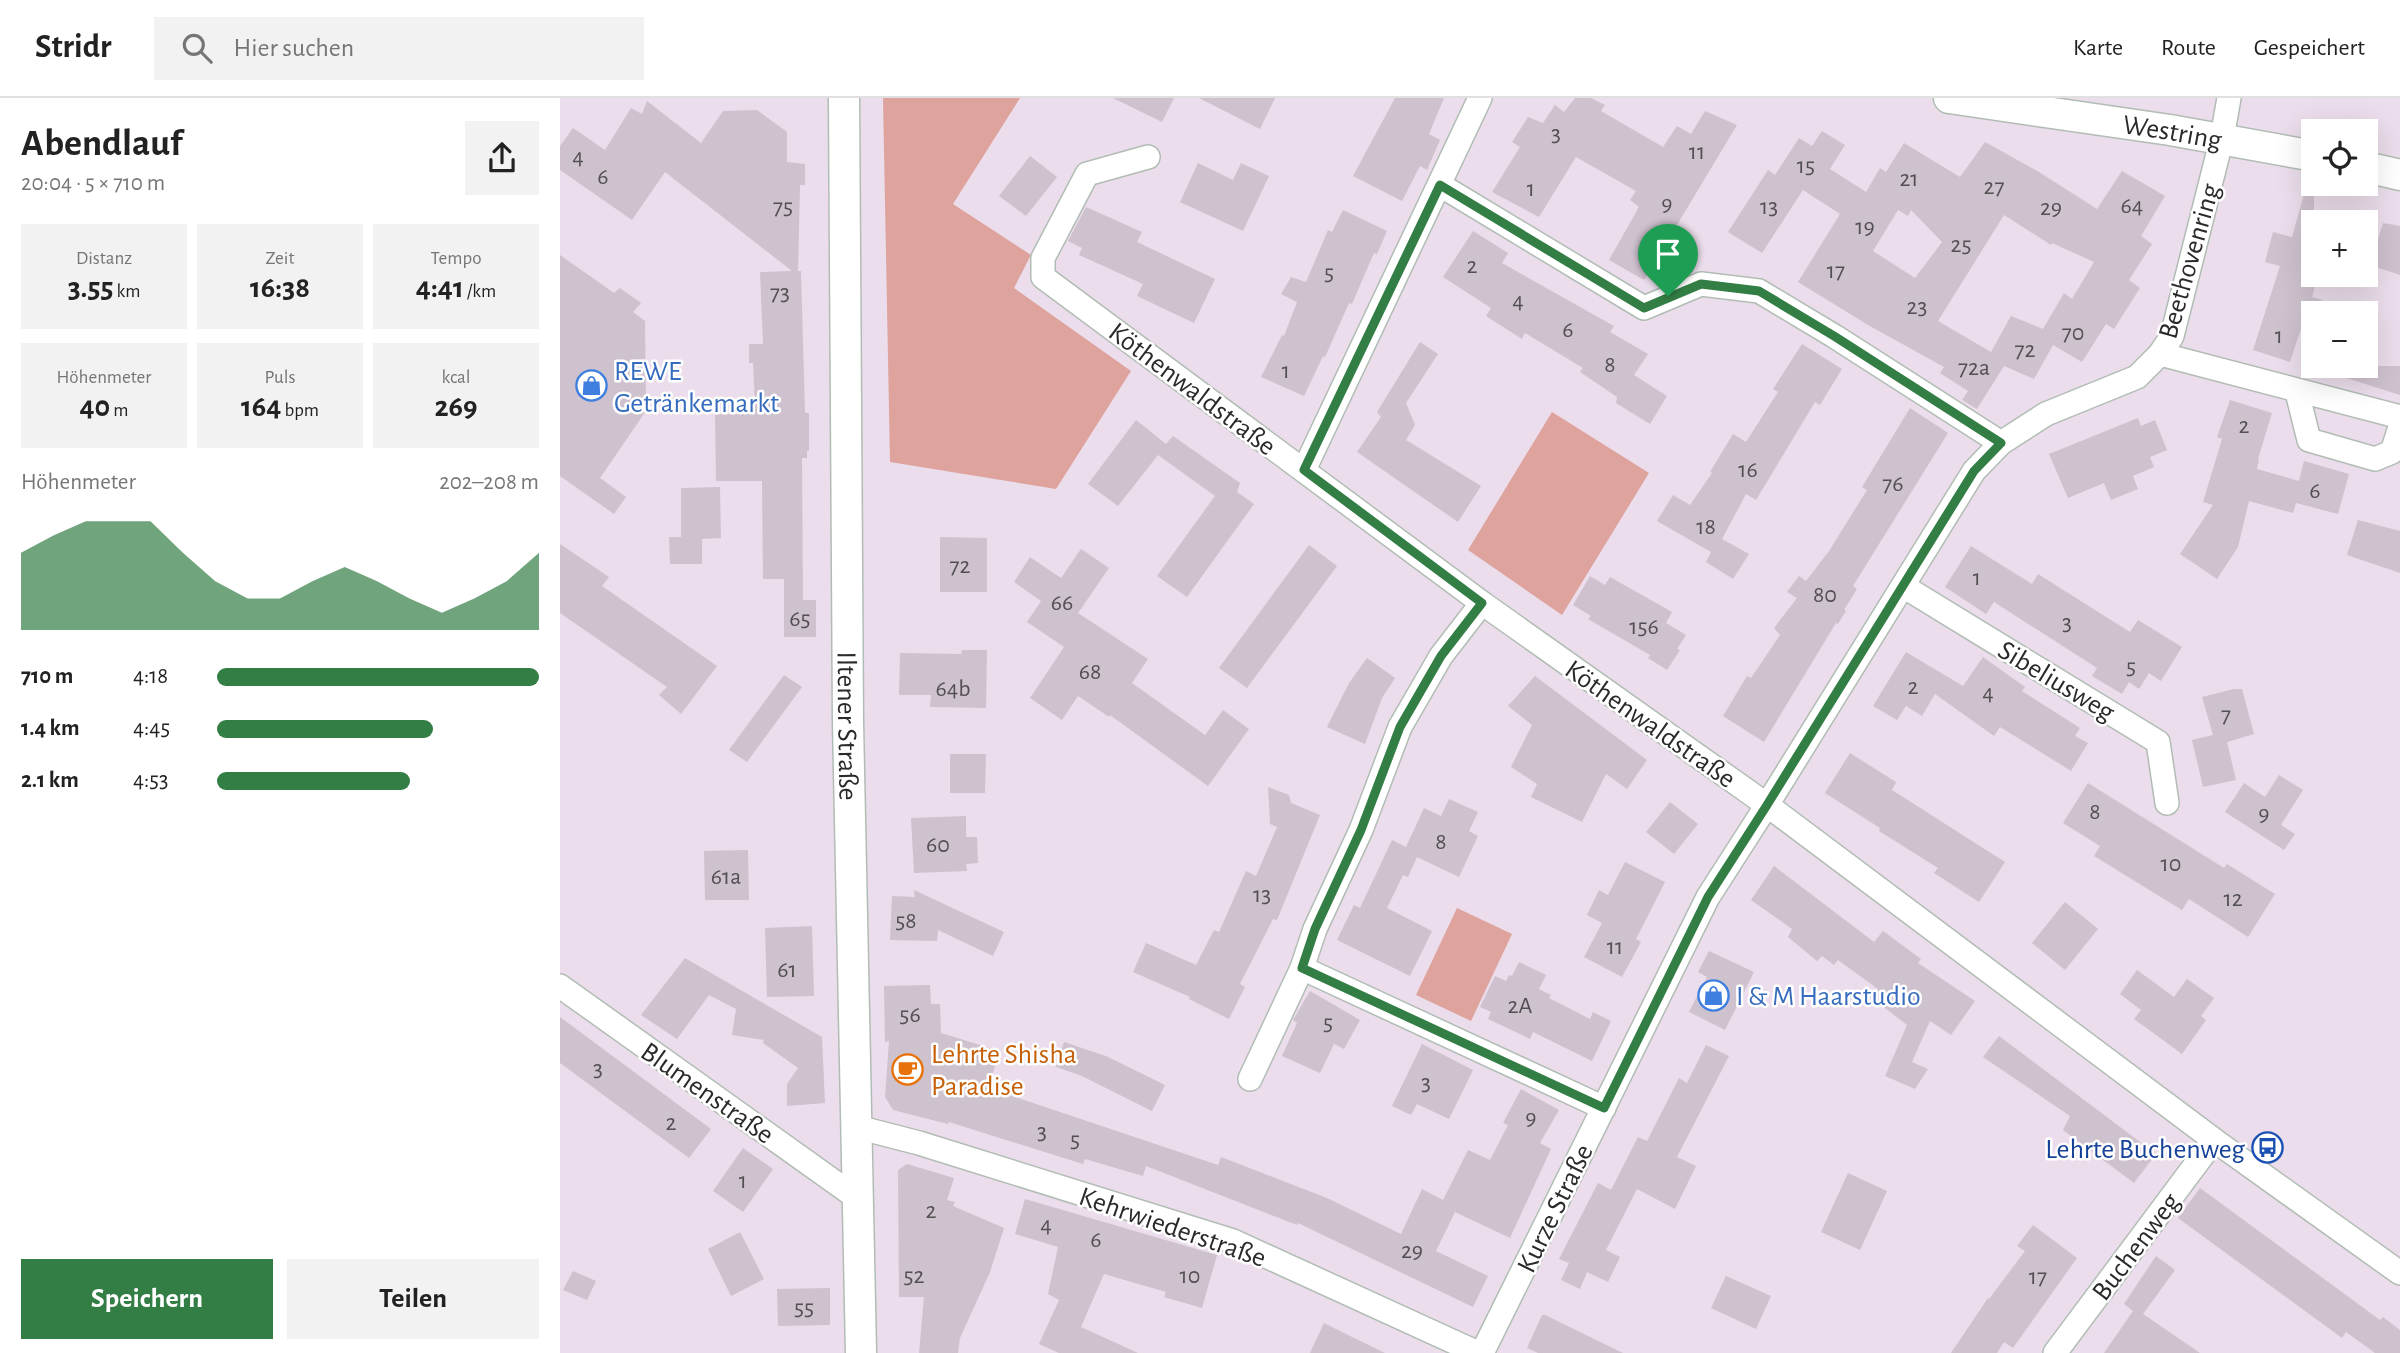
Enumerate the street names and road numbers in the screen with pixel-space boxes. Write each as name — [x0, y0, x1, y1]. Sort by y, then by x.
street label: Westring — [2121, 111, 2224, 155]
street label: Beethovenring — [2154, 181, 2226, 342]
street label: Köthenwaldstraße — [1103, 318, 1280, 461]
street label: Sibeliusweg — [1993, 636, 2119, 727]
street label: Iltener Straße — [832, 651, 862, 801]
street label: Köthenwaldstraße — [1560, 656, 1740, 794]
street label: Blumenstraße — [635, 1038, 778, 1150]
street label: Kurze Straße — [1513, 1140, 1599, 1277]
street label: Kehrwiederstraße — [1075, 1183, 1269, 1273]
street label: Buchenweg — [2087, 1188, 2186, 1306]

